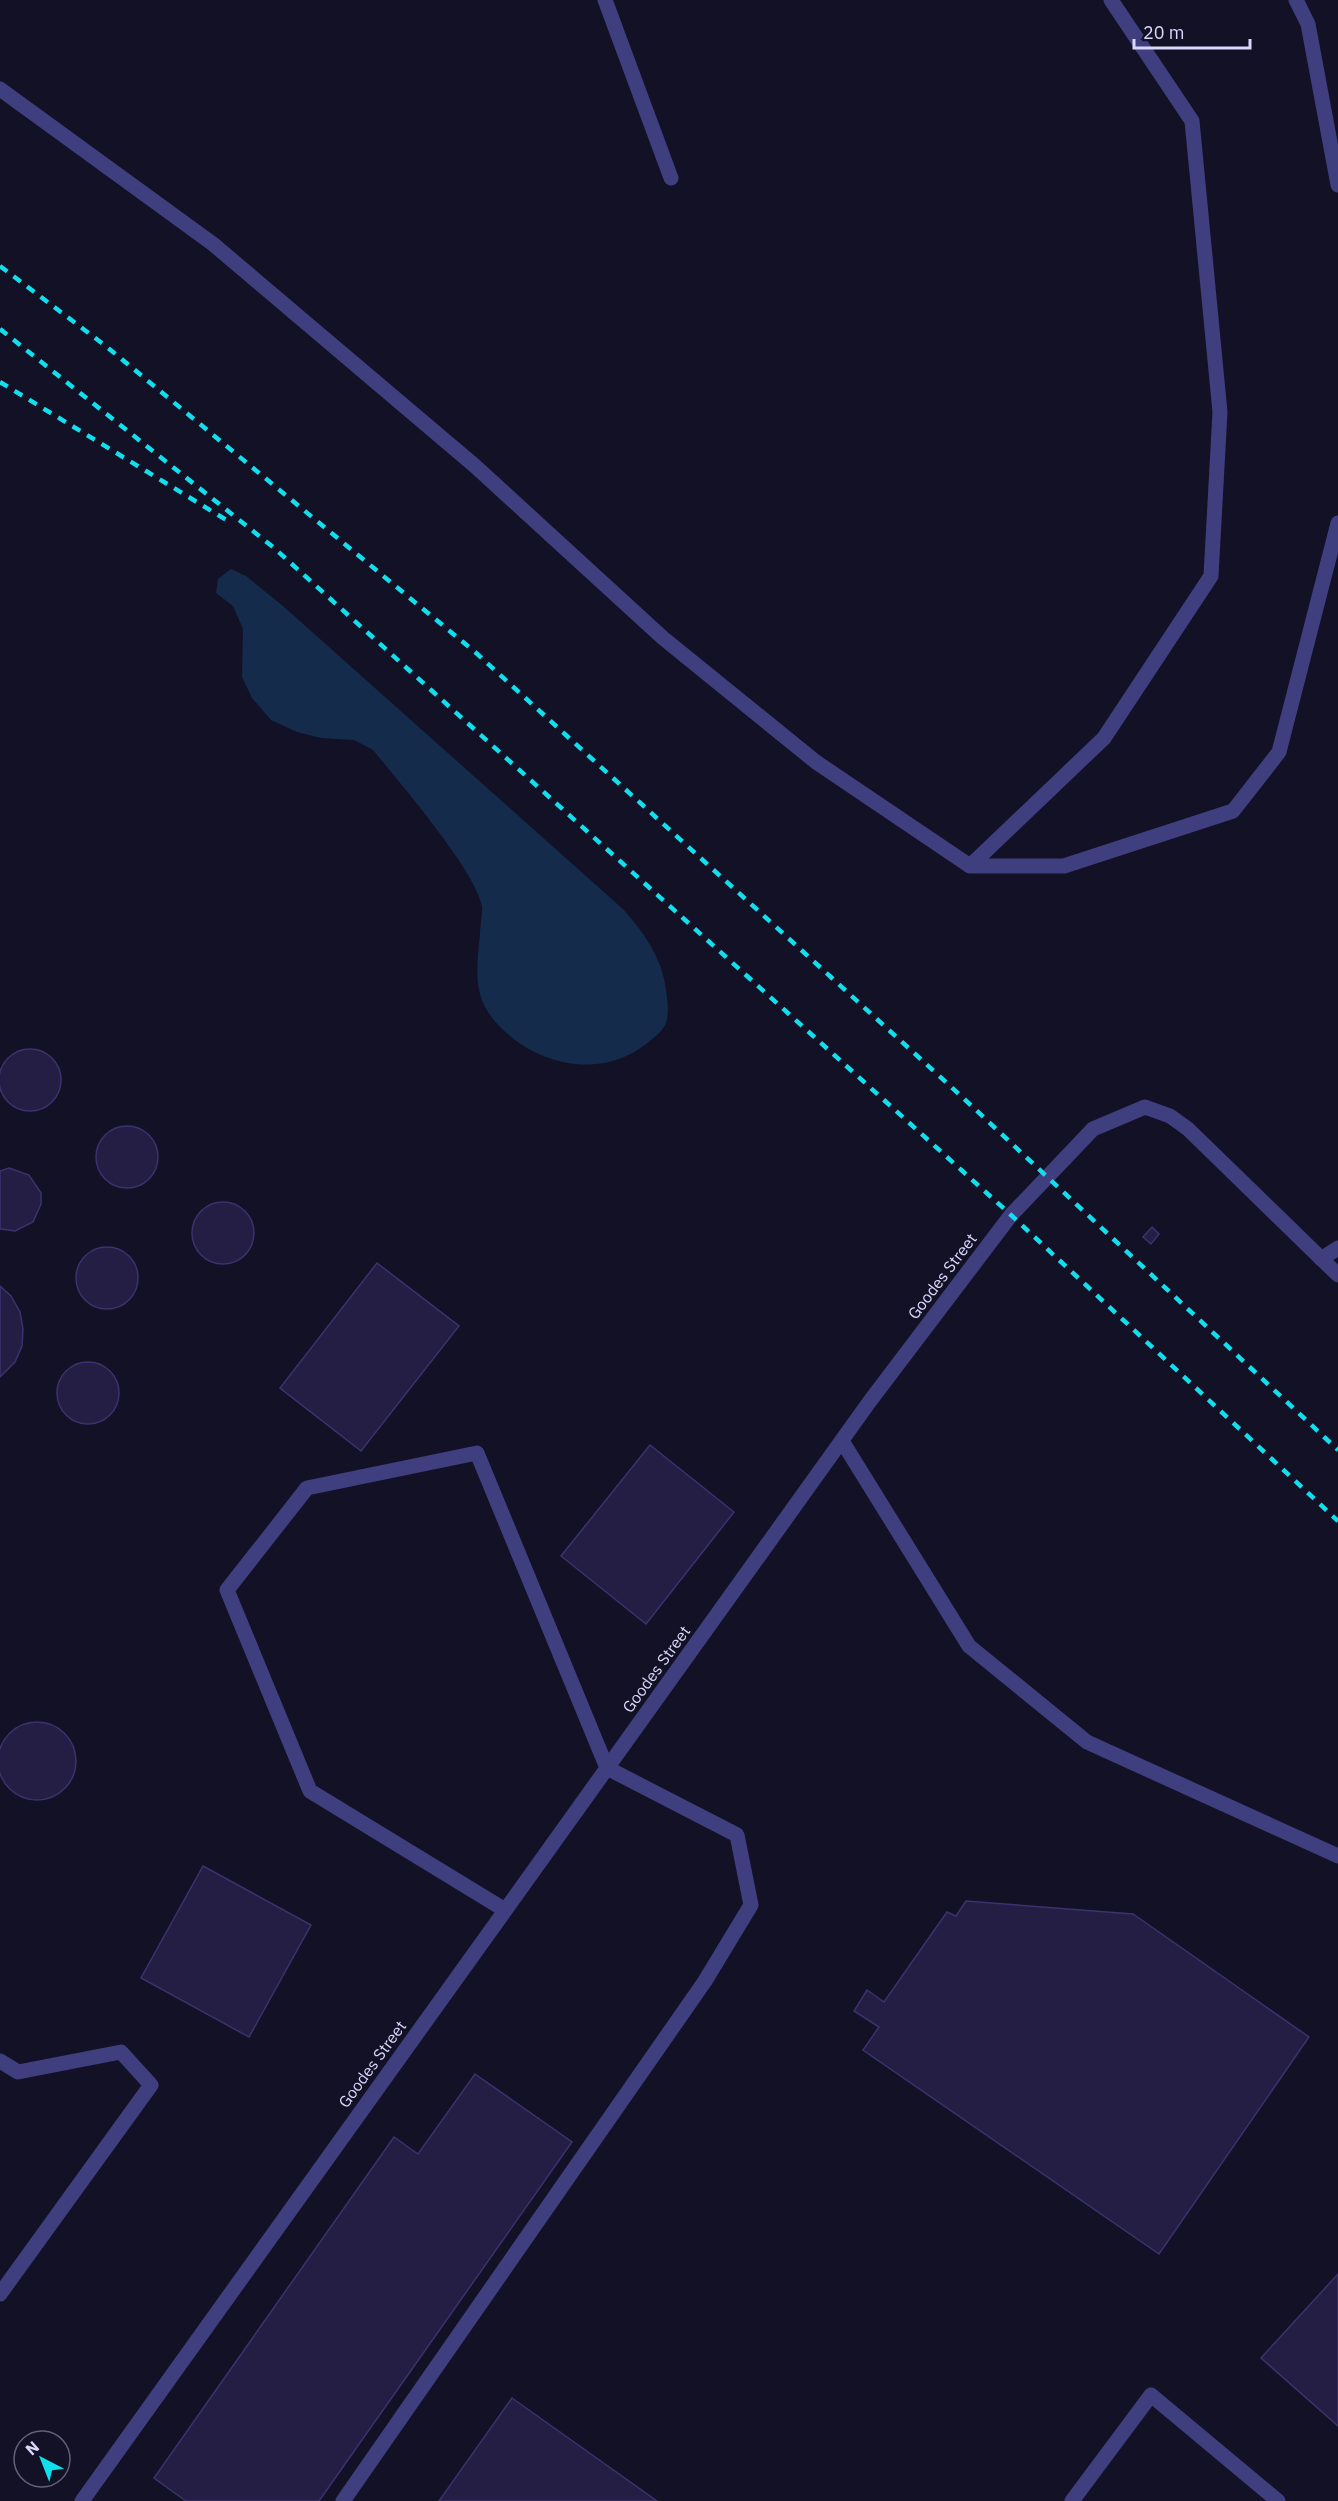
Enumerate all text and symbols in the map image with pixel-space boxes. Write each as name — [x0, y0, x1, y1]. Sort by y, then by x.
scale bar — [1134, 12, 1250, 50]
text: 20 m — [1143, 21, 1185, 44]
street label: Goodes Street — [903, 1229, 981, 1323]
street label: Goodes Street — [618, 1622, 694, 1716]
street label: Goodes Street — [334, 2017, 410, 2111]
north arrow — [12, 2429, 72, 2489]
text: N — [21, 2437, 43, 2459]

